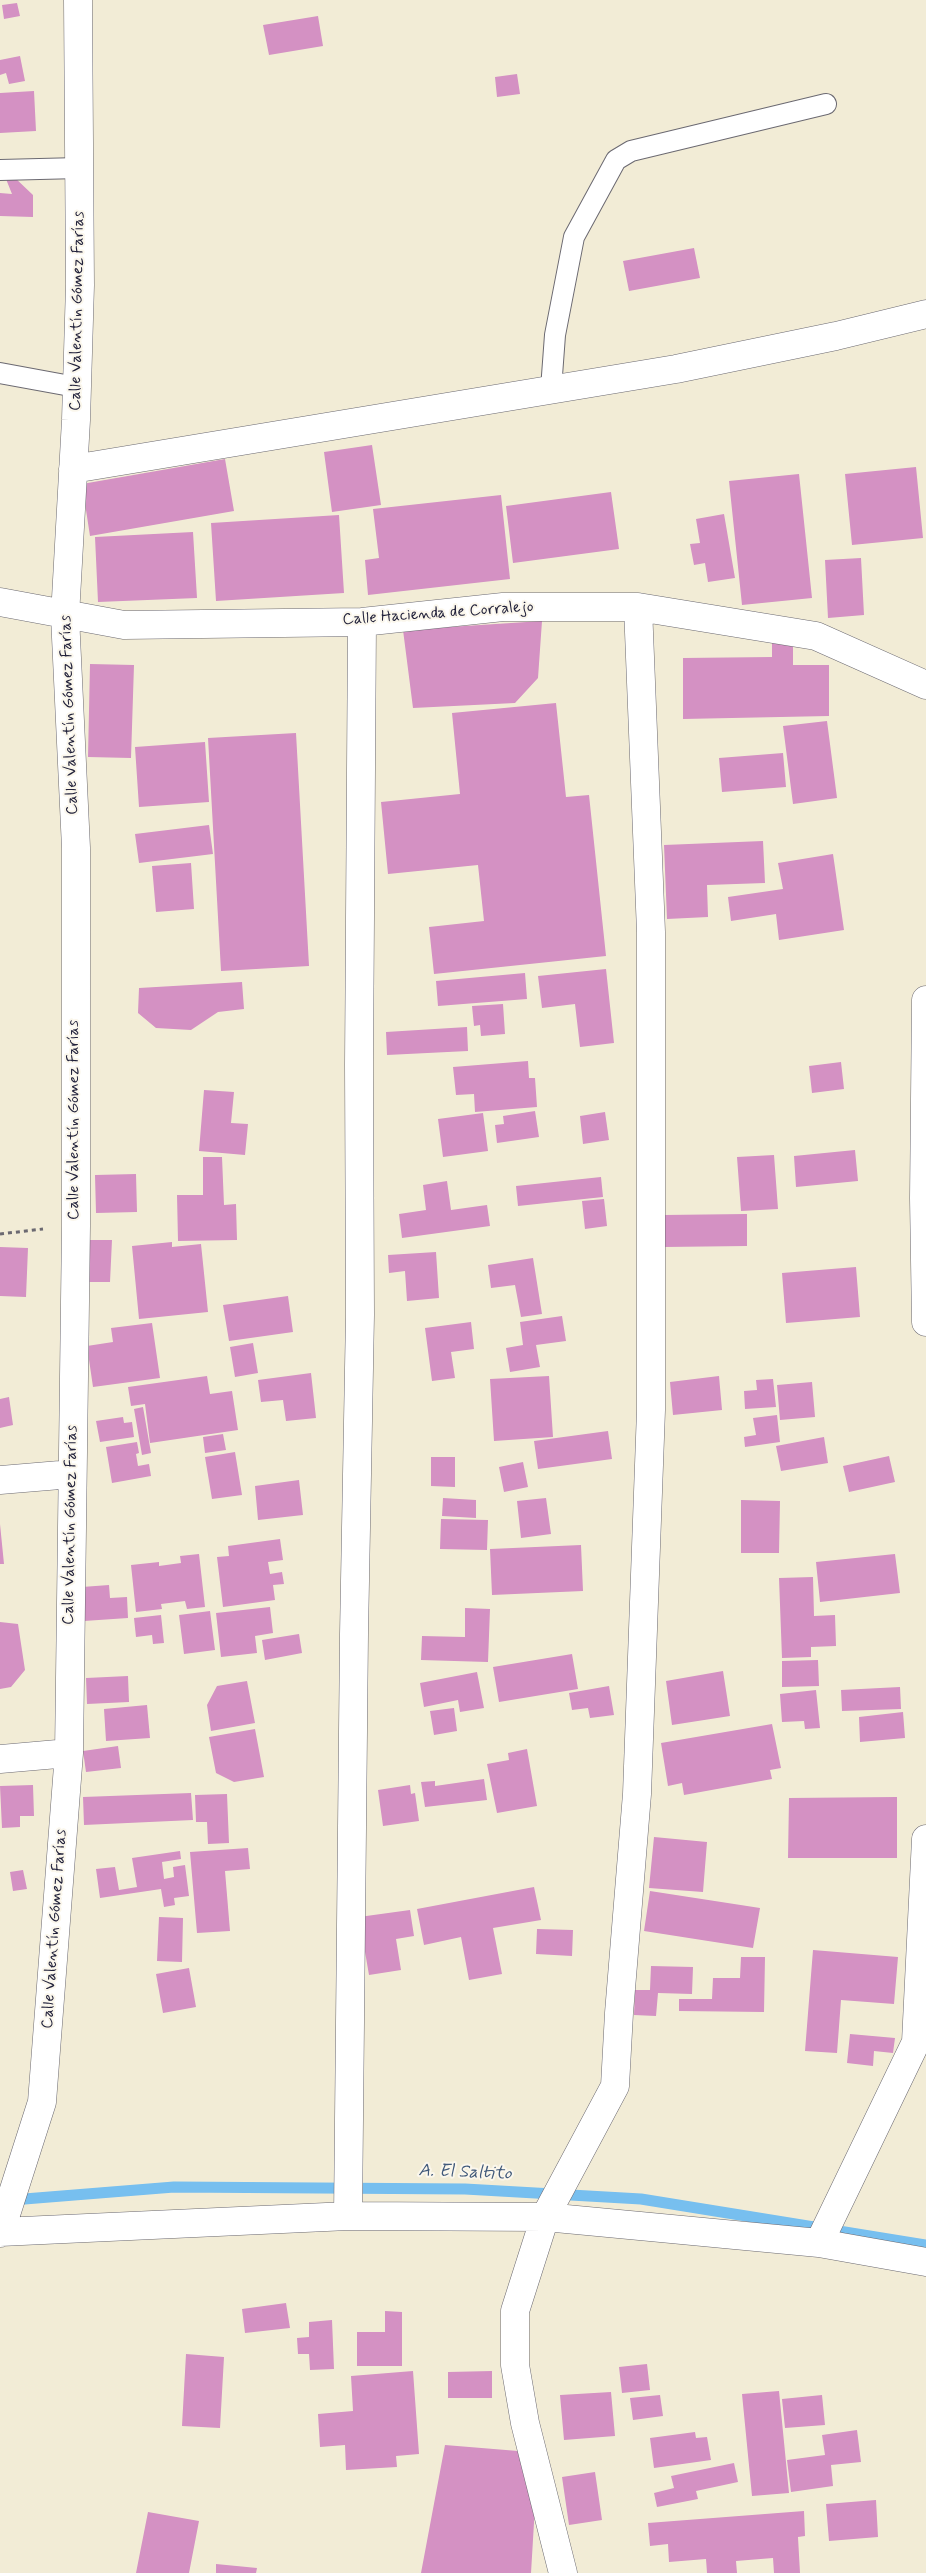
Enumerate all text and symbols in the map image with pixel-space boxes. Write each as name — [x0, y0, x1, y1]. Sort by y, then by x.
street label: Calle Valentín Gómez Farías — [67, 211, 89, 411]
street label: Calle Hacienda de Corralejo — [342, 598, 534, 630]
street label: Calle Valentín Gómez Farías — [57, 615, 83, 815]
street label: Calle Valentín Gómez Farías — [65, 1020, 85, 1220]
street label: Calle Valentín Gómez Farías — [60, 1425, 82, 1625]
street label: Calle Valentín Gómez Farías — [38, 1829, 72, 2029]
water label: A. El Saltito — [418, 2161, 512, 2185]

